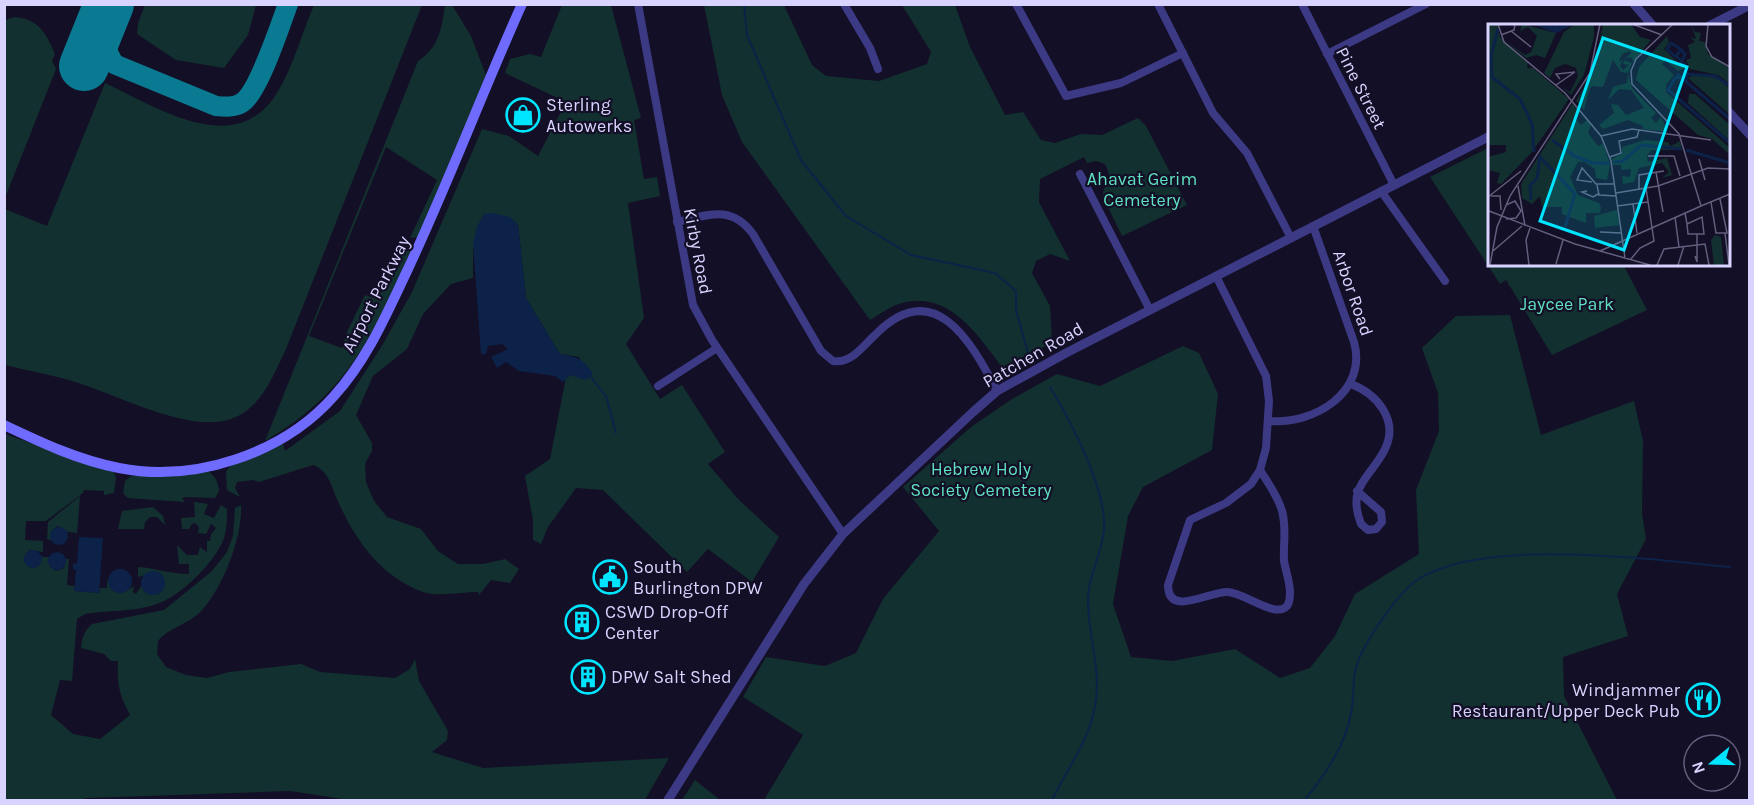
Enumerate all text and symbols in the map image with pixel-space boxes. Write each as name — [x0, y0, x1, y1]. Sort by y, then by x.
inset map — [1488, 24, 1730, 266]
street label: Pine Street — [1331, 43, 1391, 133]
place label: Sterling Autowerks — [546, 94, 632, 137]
shop icon: Sterling Autowerks — [505, 97, 541, 133]
park label: Ahavat Gerim Cemetery — [1087, 168, 1197, 211]
street label: Kirby Road — [679, 206, 717, 296]
street label: Airport Parkway — [337, 231, 415, 356]
street label: Arbor Road — [1328, 247, 1378, 339]
park label: Jaycee Park — [1520, 293, 1614, 315]
street label: Patchen Road — [979, 317, 1087, 393]
park label: Hebrew Holy Society Cemetery — [910, 458, 1052, 501]
place label: South Burlington DPW — [633, 556, 763, 599]
public building icon: South Burlington DPW — [592, 559, 628, 595]
place label: CSWD Drop-Off Center — [605, 601, 729, 644]
building icon: CSWD Drop-Off Center — [564, 604, 600, 640]
building icon: DPW Salt Shed — [570, 659, 606, 695]
place label: DPW Salt Shed — [611, 666, 732, 688]
place label: Windjammer Restaurant/Upper Deck Pub — [1452, 679, 1680, 722]
restaurant icon: Windjammer Restaurant/Upper Deck Pub — [1685, 682, 1721, 718]
north arrow — [1682, 733, 1742, 793]
text: N — [1687, 759, 1709, 776]

